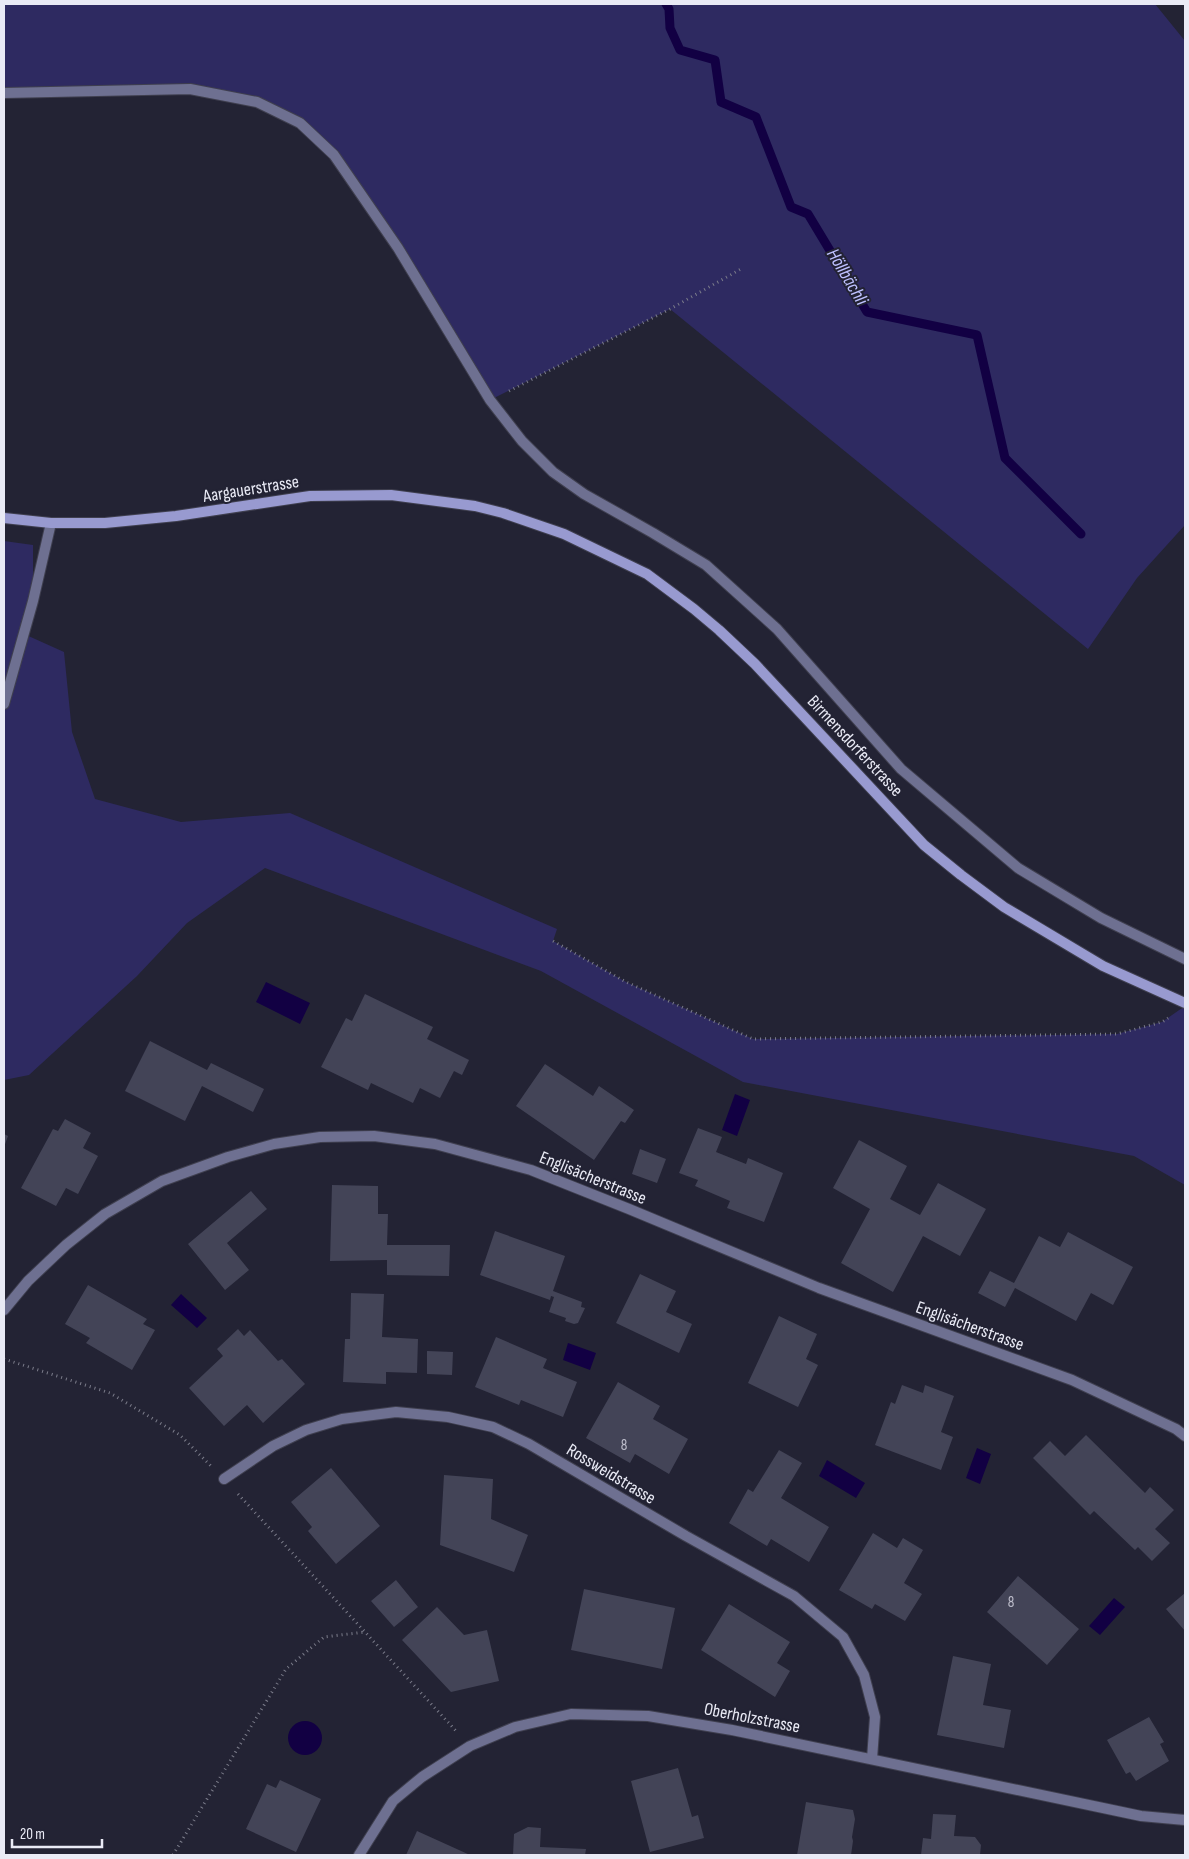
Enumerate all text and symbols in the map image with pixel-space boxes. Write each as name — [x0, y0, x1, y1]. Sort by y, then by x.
water label: Höllbächli — [821, 244, 873, 310]
street label: Aargauerstrasse — [201, 471, 300, 507]
street label: Birmensdorferstrasse — [803, 691, 907, 801]
street label: Englisächerstrasse — [536, 1147, 650, 1209]
street label: Englisächerstrasse — [913, 1297, 1027, 1355]
house number: 8 — [621, 1436, 627, 1455]
street label: Rossweidstrasse — [563, 1439, 659, 1509]
house number: 8 — [1008, 1593, 1014, 1612]
street label: Oberholzstrasse — [702, 1698, 802, 1738]
scale bar — [12, 1816, 102, 1848]
text: 20 m — [20, 1825, 45, 1844]

